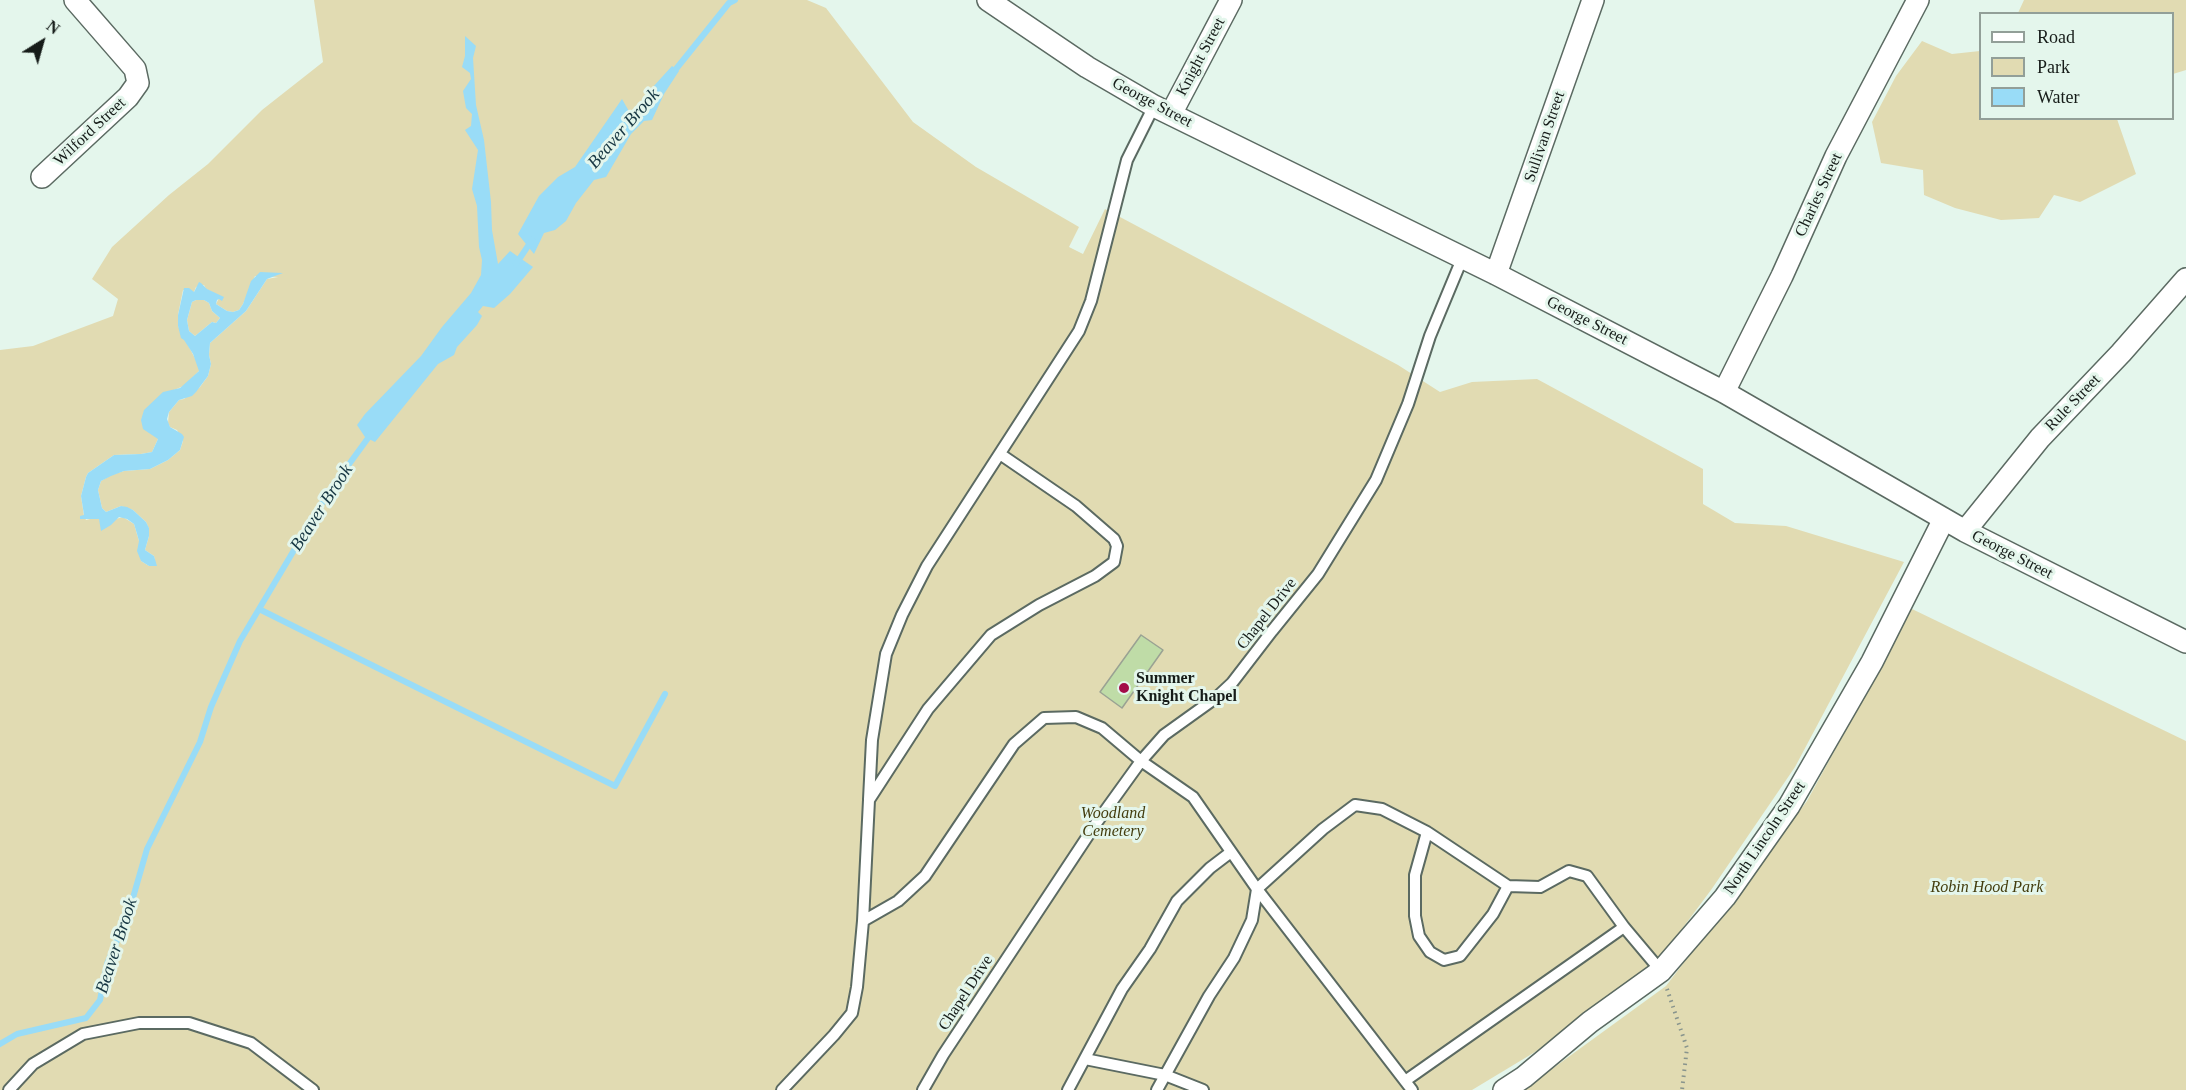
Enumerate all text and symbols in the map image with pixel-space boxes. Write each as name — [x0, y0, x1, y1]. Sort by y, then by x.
north arrow — [12, 12, 72, 72]
legend — [1979, 12, 2174, 120]
street label: Knight Street — [1172, 15, 1230, 99]
text: N — [43, 17, 63, 37]
text: Road — [2037, 27, 2075, 47]
text: Park — [2037, 57, 2070, 77]
street label: George Street — [1109, 74, 1195, 132]
water label: Beaver Brook — [583, 85, 665, 173]
text: Water — [2037, 87, 2080, 107]
street label: Sullivan Street — [1521, 89, 1569, 185]
street label: Wilford Street — [50, 94, 130, 170]
street label: Charles Street — [1791, 150, 1847, 240]
street label: George Street — [1543, 292, 1631, 350]
street label: Rule Street — [2041, 371, 2105, 435]
water label: Beaver Brook — [286, 461, 358, 555]
street label: George Street — [1968, 526, 2056, 584]
street label: Chapel Drive — [1233, 574, 1301, 654]
place label: Summer Knight Chapel — [1136, 669, 1237, 707]
marker: Summer Knight Chapel — [1117, 681, 1131, 695]
street label: North Lincoln Street — [1720, 778, 1810, 898]
park label: Woodland Cemetery — [1081, 804, 1145, 842]
park label: Robin Hood Park — [1931, 878, 2043, 898]
water label: Beaver Brook — [91, 896, 143, 996]
street label: Chapel Drive — [935, 952, 997, 1034]

